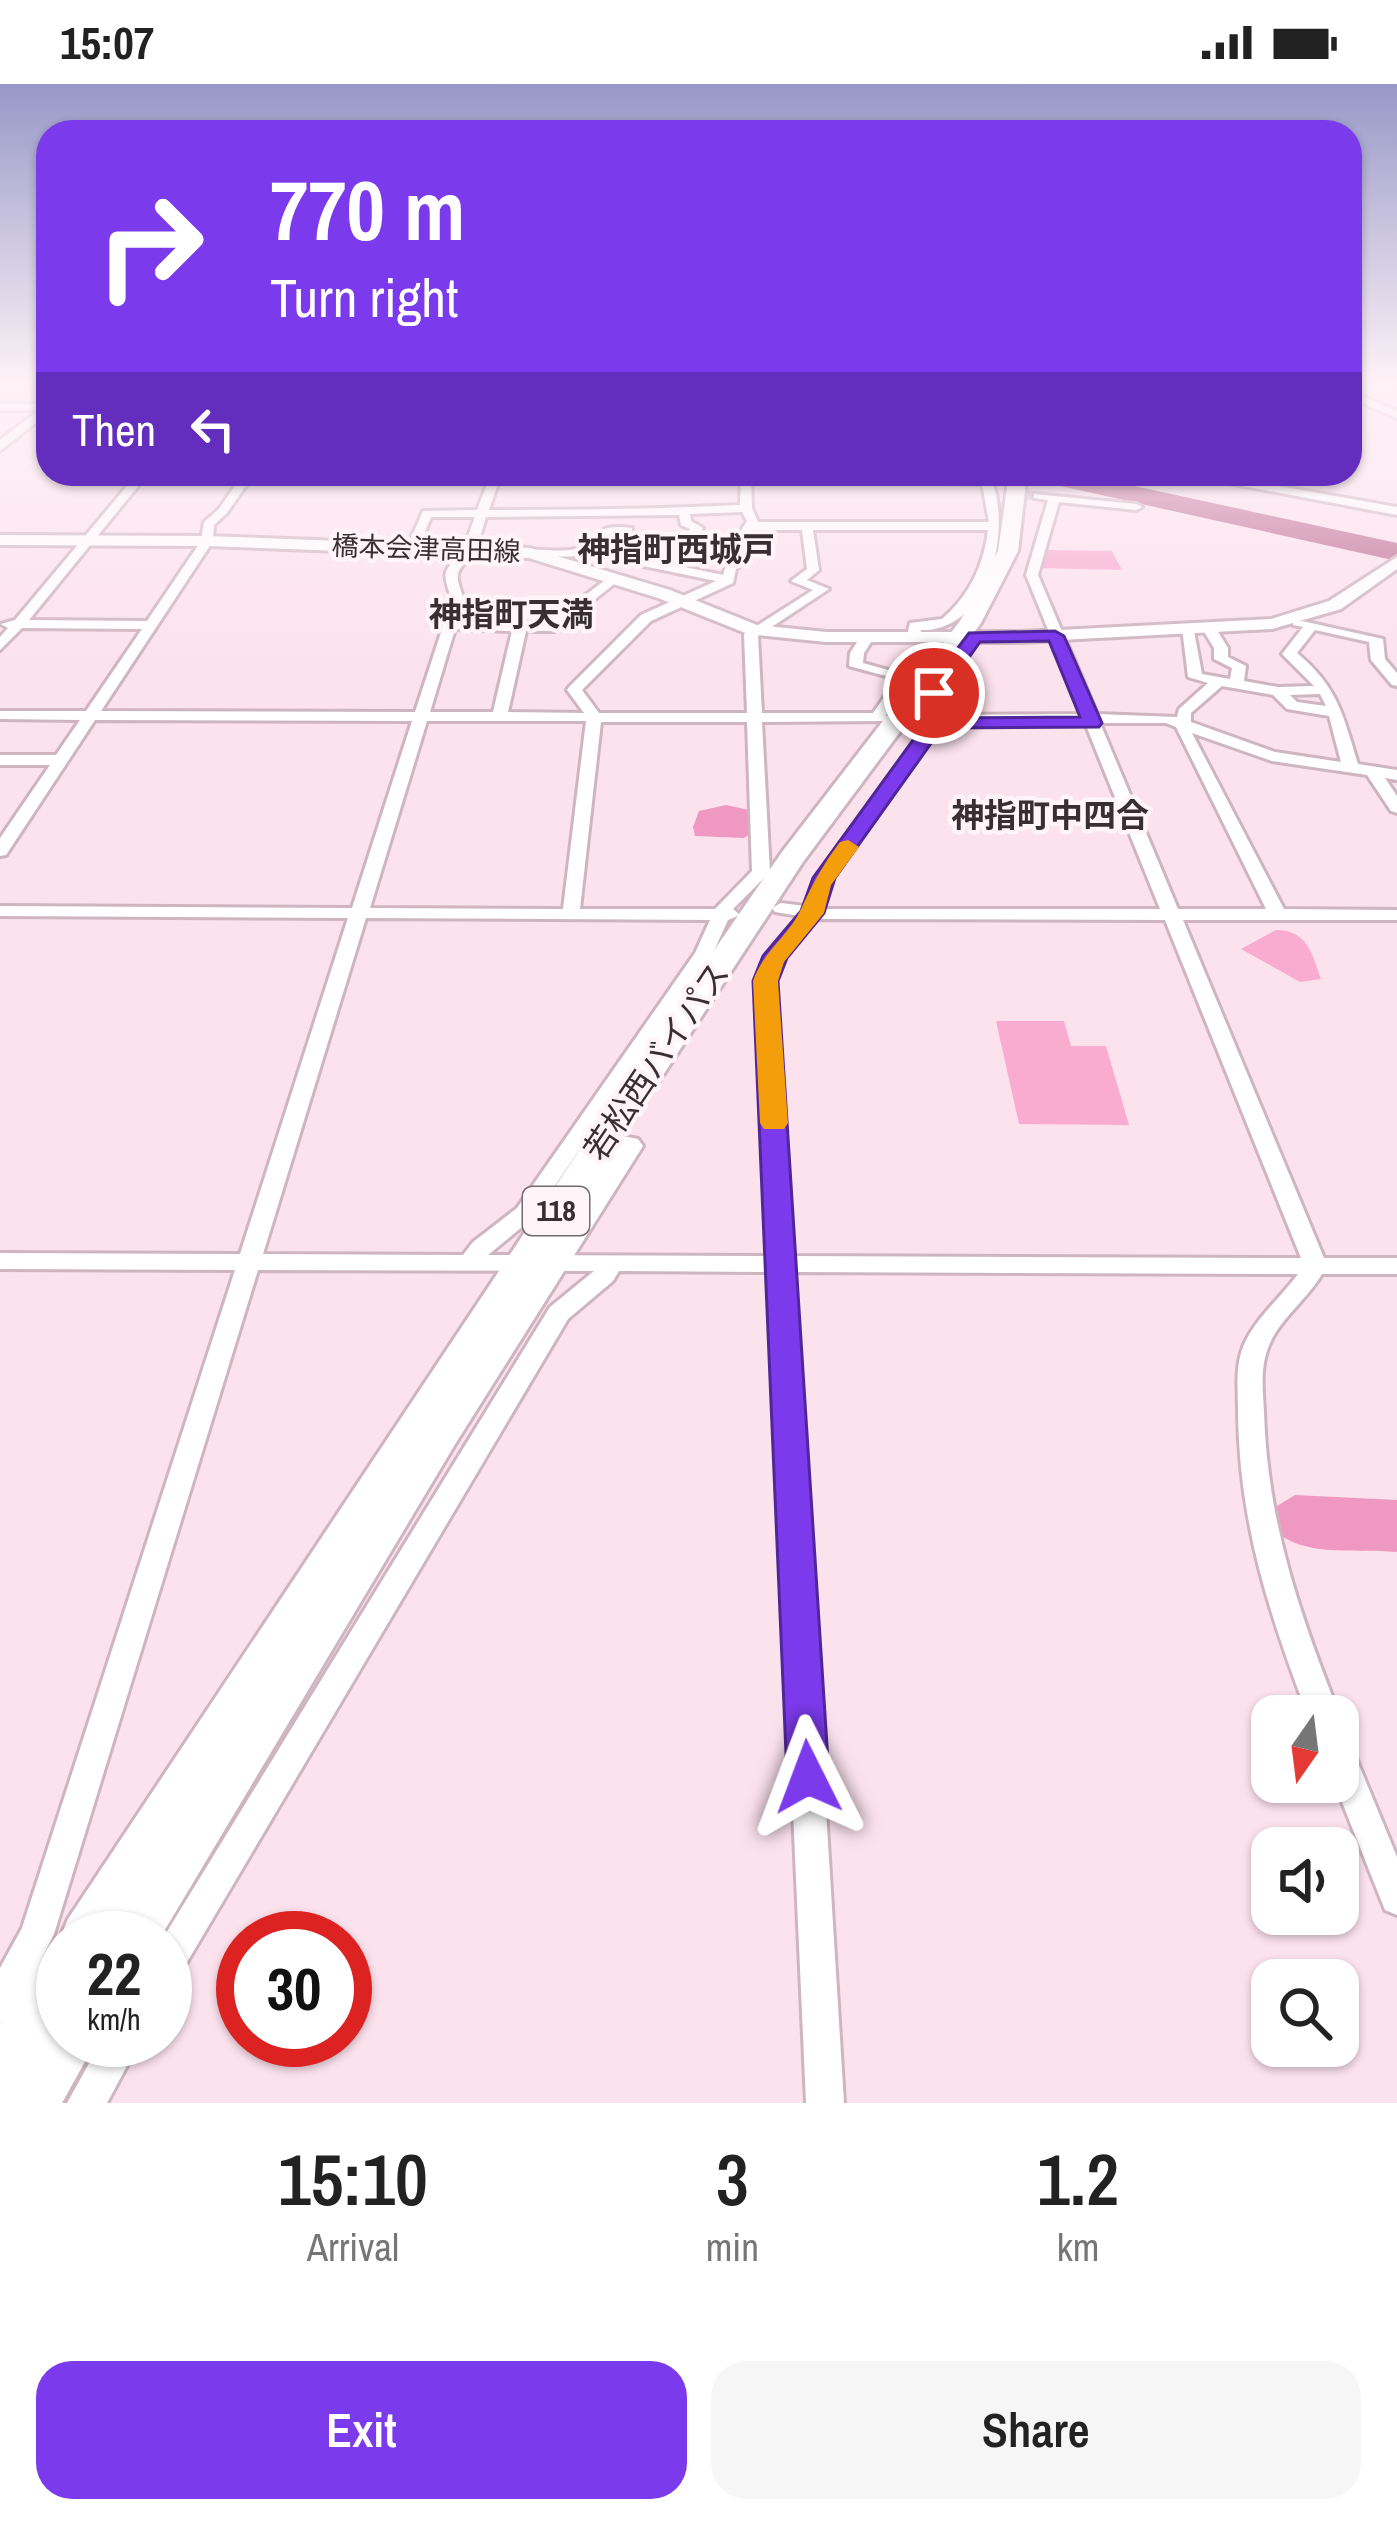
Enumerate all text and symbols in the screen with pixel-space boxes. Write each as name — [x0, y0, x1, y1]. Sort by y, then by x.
text: 15:07 — [60, 12, 154, 73]
text: 770 m — [270, 153, 465, 266]
icon: right — [72, 168, 228, 324]
text: Turn right — [270, 261, 458, 334]
icon: left — [180, 396, 246, 462]
text: Then — [72, 399, 156, 460]
street label: 橋本会津高田線 — [331, 527, 521, 569]
district label: 神指町西城戸 — [577, 527, 775, 571]
district label: 神指町天満 — [429, 592, 594, 636]
pin — [883, 642, 985, 744]
icon: arrive — [901, 660, 967, 726]
district label: 神指町中四合 — [951, 793, 1149, 837]
street label: 若松西バイパス — [573, 953, 739, 1169]
road number: 118 — [523, 1187, 589, 1235]
north arrow — [1251, 1695, 1359, 1803]
map controls — [1251, 1695, 1359, 2067]
position arrow — [745, 1714, 871, 1840]
button: sound — [1251, 1827, 1359, 1935]
speed limit sign: 30 — [216, 1911, 372, 2067]
text: 22 — [87, 1933, 141, 2014]
button: search — [1251, 1959, 1359, 2067]
text: km/h — [87, 1999, 141, 2039]
text: 15:10 — [278, 2130, 428, 2227]
text: 3 — [716, 2130, 749, 2227]
text: 1.2 — [1037, 2130, 1119, 2227]
text: Arrival — [307, 2221, 399, 2273]
text: min — [706, 2221, 759, 2273]
text: km — [1057, 2221, 1099, 2273]
button: Exit — [36, 2361, 687, 2499]
button: Share — [711, 2361, 1361, 2499]

